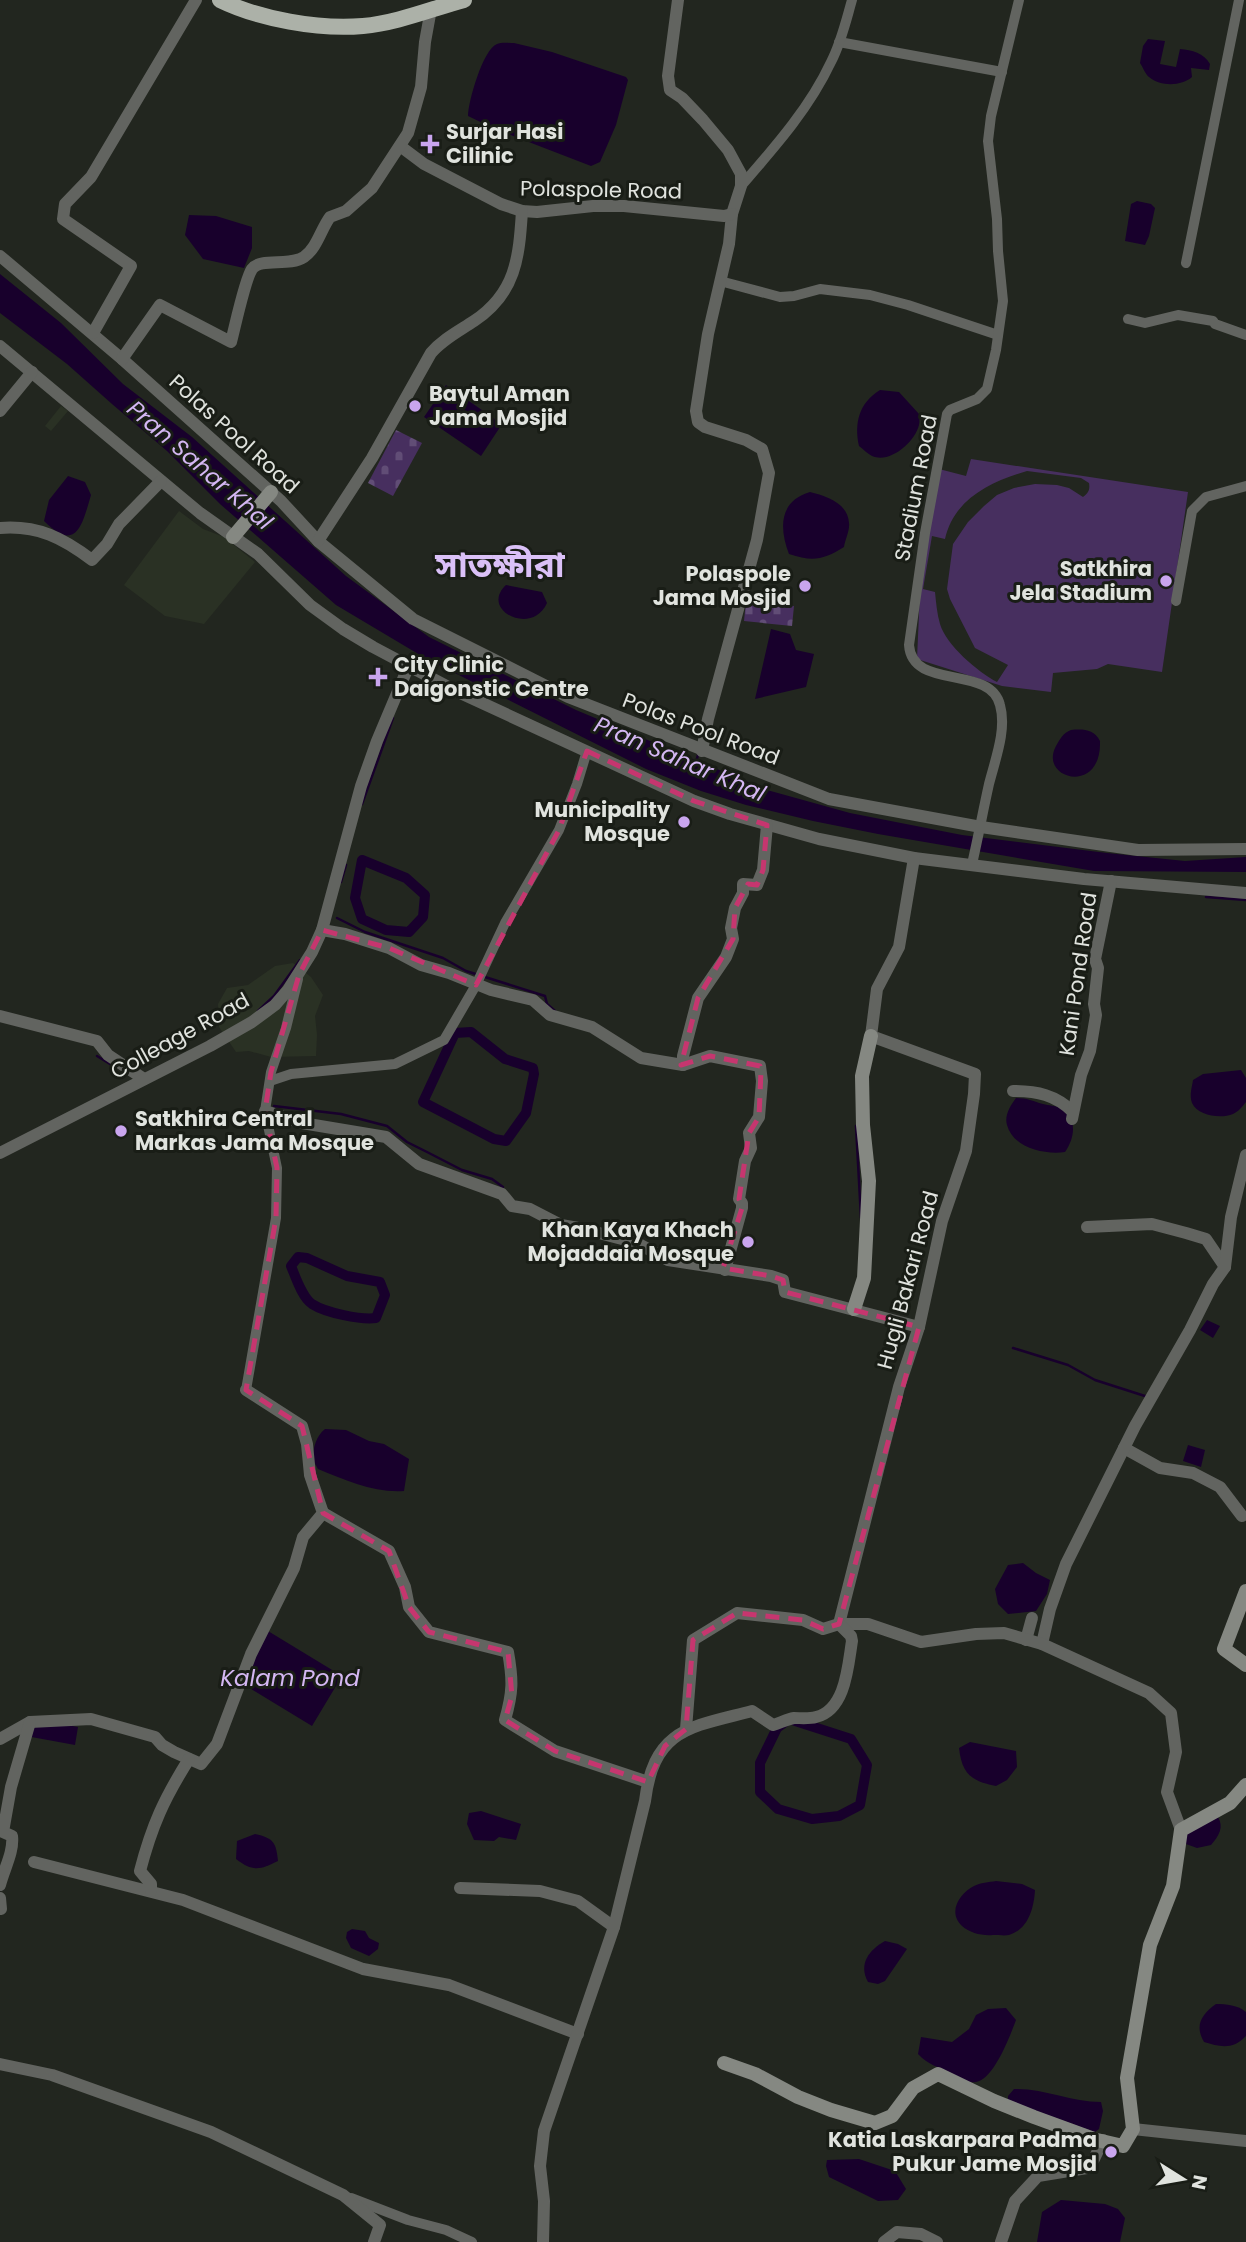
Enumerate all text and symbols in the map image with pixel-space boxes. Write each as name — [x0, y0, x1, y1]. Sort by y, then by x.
place label: Surjar Hasi Cilinic — [446, 117, 563, 170]
marker: Surjar Hasi Cilinic — [420, 134, 440, 154]
street label: Polaspole Road — [520, 174, 682, 205]
street label: Polas Pool Road — [163, 367, 306, 500]
place label: Baytul Aman Jama Mosjid — [429, 379, 570, 432]
water label: Pran Sahar Khal — [120, 393, 280, 537]
marker: Baytul Aman Jama Mosjid — [407, 398, 423, 414]
street label: Stadium Road — [887, 412, 944, 564]
district label: সাতক্ষীরা — [434, 540, 566, 589]
place label: Satkhira Jela Stadium — [1009, 554, 1152, 607]
place label: Polaspole Jama Mosjid — [653, 559, 791, 612]
marker: Satkhira Jela Stadium — [1158, 573, 1174, 589]
marker: Polaspole Jama Mosjid — [797, 578, 813, 594]
place label: City Clinic Daigonstic Centre — [394, 650, 589, 703]
marker: City Clinic Daigonstic Centre — [368, 667, 388, 687]
street label: Polas Pool Road — [619, 685, 784, 772]
water label: Pran Sahar Khal — [589, 708, 771, 810]
place label: Municipality Mosque — [535, 795, 671, 848]
marker: Municipality Mosque — [676, 814, 692, 830]
street label: Kani Pond Road — [1052, 890, 1103, 1057]
street label: Colleage Road — [105, 985, 254, 1086]
place label: Satkhira Central Markas Jama Mosque — [135, 1104, 374, 1157]
marker: Satkhira Central Markas Jama Mosque — [113, 1123, 129, 1139]
street label: Hugli Bakari Road — [870, 1188, 945, 1372]
place label: Khan Kaya Khach Mojaddaia Mosque — [528, 1215, 734, 1268]
marker: Khan Kaya Khach Mojaddaia Mosque — [740, 1234, 756, 1250]
water label: Kalam Pond — [220, 1662, 360, 1694]
place label: Katia Laskarpara Padma Pukur Jame Mosjid — [828, 2125, 1097, 2178]
marker: Katia Laskarpara Padma Pukur Jame Mosjid — [1103, 2144, 1119, 2160]
north arrow — [1148, 2144, 1218, 2214]
text: N — [1185, 2173, 1214, 2192]

